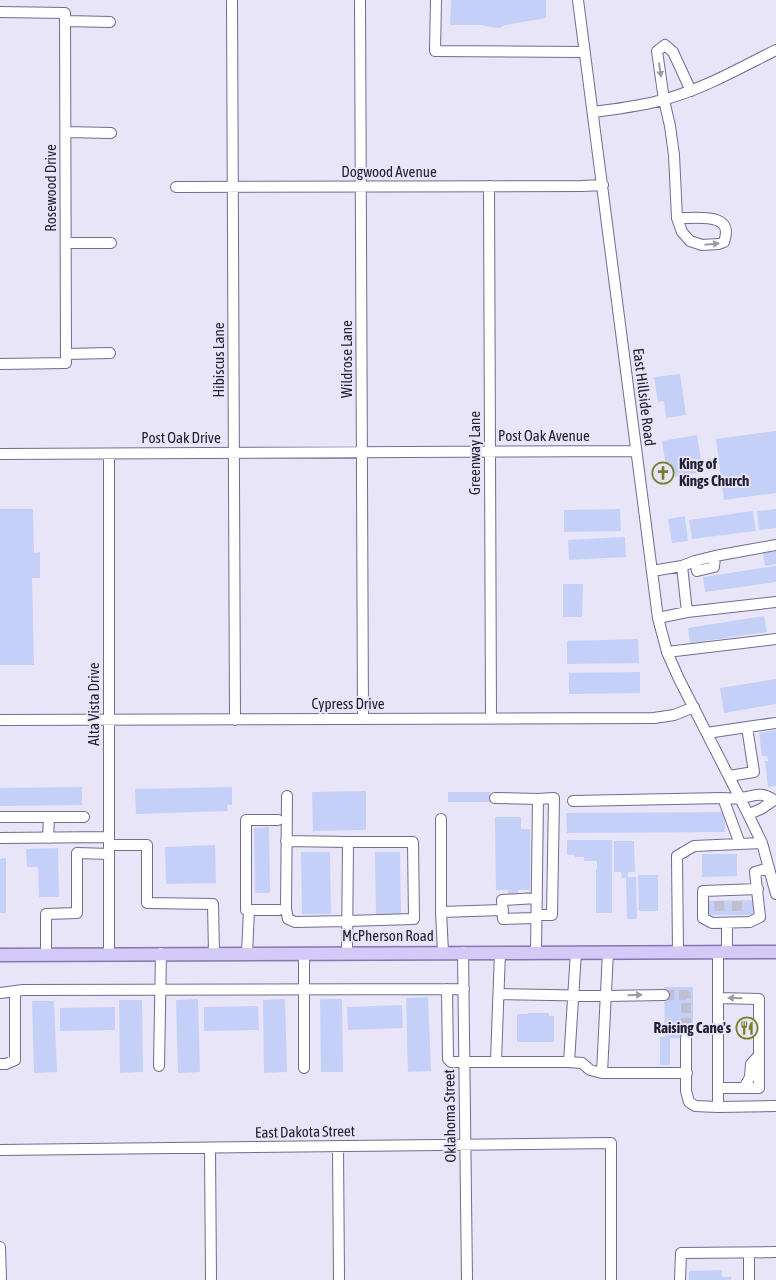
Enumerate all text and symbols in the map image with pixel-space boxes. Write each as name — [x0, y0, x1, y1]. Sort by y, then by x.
one-way arrow — [656, 63, 664, 79]
street label: Rosewood Drive — [42, 144, 59, 232]
street label: Dogwood Avenue — [341, 163, 437, 180]
one-way arrow — [704, 240, 720, 248]
street label: Wildrose Lane — [338, 320, 355, 398]
street label: Hibiscus Lane — [210, 322, 227, 398]
street label: East Hillside Road — [630, 347, 659, 447]
street label: Greenway Lane — [466, 411, 483, 495]
street label: Post Oak Avenue — [498, 427, 590, 444]
street label: Post Oak Drive — [141, 429, 221, 446]
place label: King of Kings Church — [679, 455, 749, 489]
church icon: King of Kings Church — [651, 461, 675, 485]
street label: Alta Vista Drive — [85, 662, 102, 746]
street label: Cypress Drive — [311, 695, 385, 712]
street label: McPherson Road — [342, 927, 434, 944]
one-way arrow — [627, 991, 643, 999]
one-way arrow — [727, 994, 743, 1002]
restaurant icon: Raising Cane's — [735, 1016, 759, 1040]
place label: Raising Cane's — [653, 1019, 732, 1036]
street label: Oklahoma Street — [440, 1069, 459, 1163]
street label: East Dakota Street — [255, 1122, 355, 1141]

